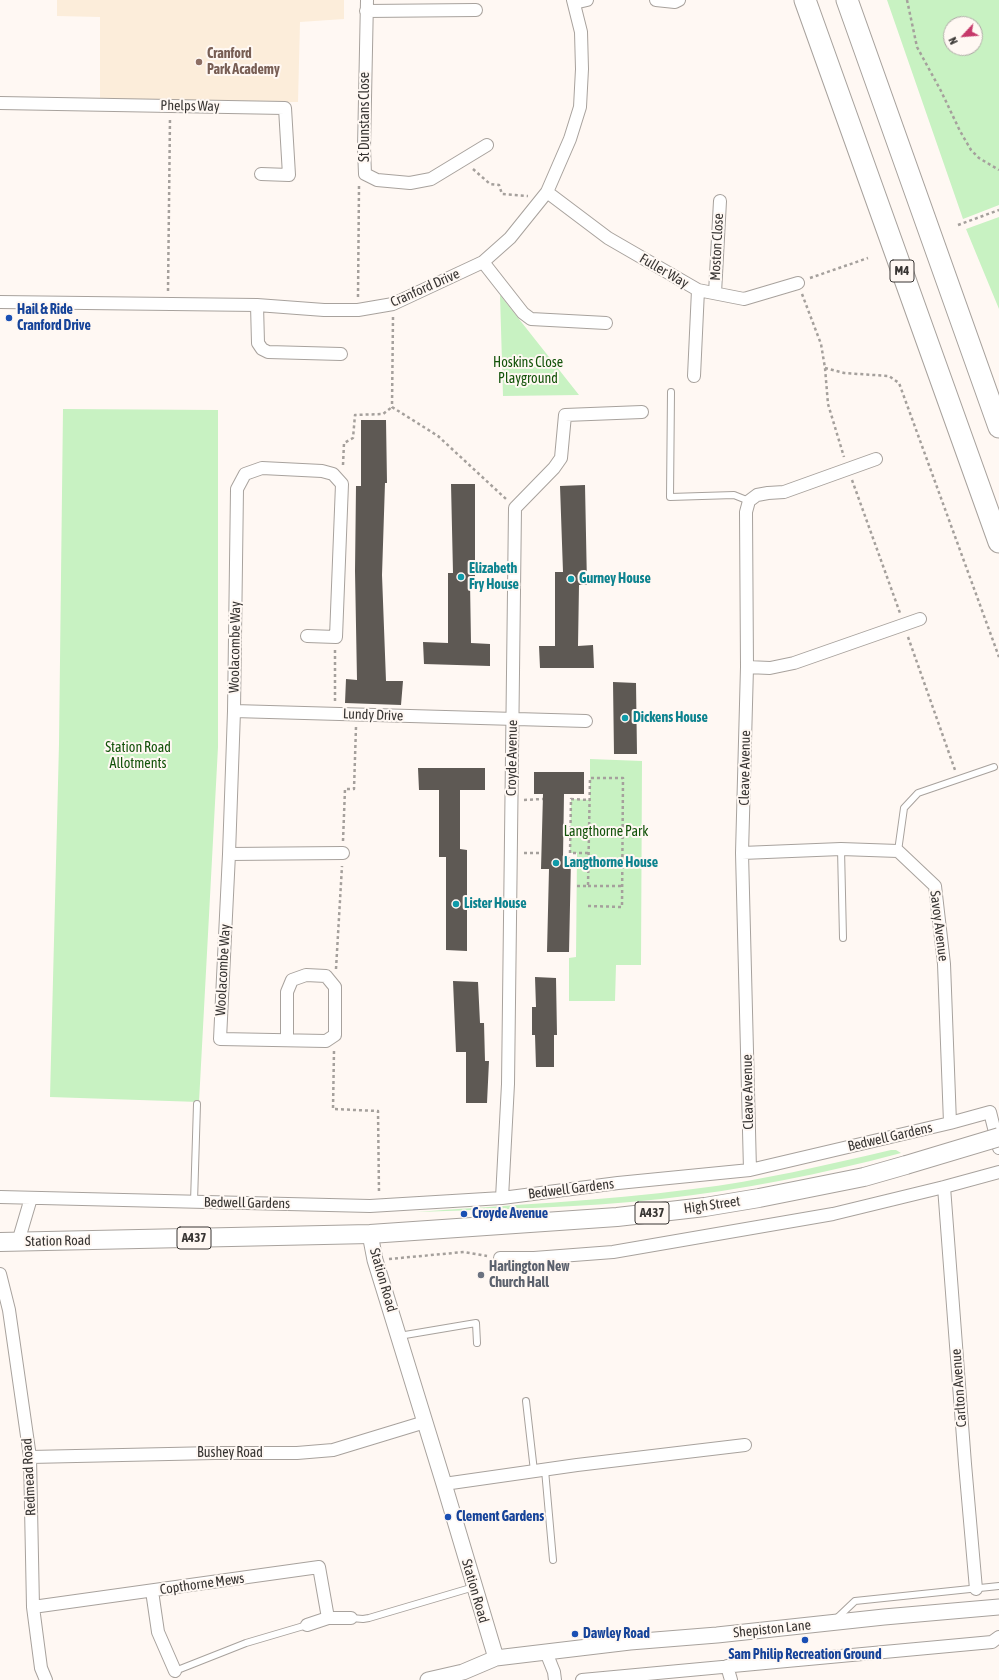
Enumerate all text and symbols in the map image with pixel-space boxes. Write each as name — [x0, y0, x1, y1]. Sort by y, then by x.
north arrow — [943, 16, 983, 56]
text: N — [946, 35, 960, 46]
place label: Cranford Park Academy — [207, 46, 280, 78]
marker: Cranford Park Academy — [194, 57, 204, 67]
street label: St Dunstans Close — [357, 72, 373, 162]
street label: Phelps Way — [160, 97, 220, 115]
street label: Moston Close — [707, 213, 727, 281]
street label: Fuller Way — [636, 250, 692, 292]
road number: M4 — [890, 260, 914, 282]
street label: Cranford Drive — [388, 265, 462, 311]
place label: Hail & Ride Cranford Drive — [17, 302, 91, 334]
marker: Hail & Ride Cranford Drive — [4, 313, 14, 323]
park label: Hoskins Close Playground — [493, 355, 563, 388]
place label: Elizabeth Fry House — [469, 561, 519, 594]
place label: Gurney House — [579, 571, 651, 587]
marker: Elizabeth Fry House — [456, 572, 466, 582]
marker: Gurney House — [566, 574, 576, 584]
street label: Woolacombe Way — [226, 601, 244, 693]
street label: Lundy Drive — [342, 706, 404, 724]
place label: Dickens House — [633, 710, 708, 726]
marker: Dickens House — [620, 713, 630, 723]
street label: Croyde Avenue — [503, 720, 521, 796]
street label: Cleave Avenue — [736, 730, 754, 806]
park label: Station Road Allotments — [105, 740, 171, 772]
park label: Langthorne Park — [564, 824, 648, 840]
place label: Langthorne House — [564, 855, 658, 871]
marker: Langthorne House — [551, 858, 561, 868]
street label: Savoy Avenue — [926, 890, 952, 962]
place label: Lister House — [464, 896, 527, 912]
marker: Lister House — [451, 899, 461, 909]
street label: Woolacombe Way — [212, 924, 234, 1016]
street label: Cleave Avenue — [739, 1054, 757, 1130]
street label: Bedwell Gardens — [846, 1119, 934, 1155]
street label: Bedwell Gardens — [527, 1175, 615, 1203]
street label: High Street — [683, 1193, 741, 1217]
street label: Bedwell Gardens — [204, 1194, 290, 1212]
road number: A437 — [635, 1202, 669, 1224]
place label: Croyde Avenue — [472, 1206, 548, 1222]
marker: Croyde Avenue — [459, 1209, 469, 1219]
road number: A437 — [177, 1227, 211, 1249]
street label: Station Road — [25, 1232, 91, 1250]
street label: Station Road — [366, 1246, 400, 1314]
place label: Harlington New Church Hall — [489, 1259, 570, 1292]
marker: Harlington New Church Hall — [476, 1270, 486, 1280]
street label: Carlton Avenue — [948, 1348, 970, 1428]
street label: Redmead Road — [19, 1438, 39, 1516]
street label: Bushey Road — [197, 1445, 263, 1461]
place label: Clement Gardens — [456, 1509, 544, 1525]
marker: Clement Gardens — [443, 1512, 453, 1522]
street label: Station Road — [458, 1557, 492, 1625]
street label: Copthorne Mews — [159, 1570, 245, 1598]
street label: Shepiston Lane — [732, 1617, 812, 1641]
place label: Dawley Road — [583, 1626, 650, 1642]
marker: Dawley Road — [570, 1629, 580, 1639]
marker: Sam Philip Recreation Ground — [800, 1635, 810, 1645]
place label: Sam Philip Recreation Ground — [728, 1647, 882, 1663]

